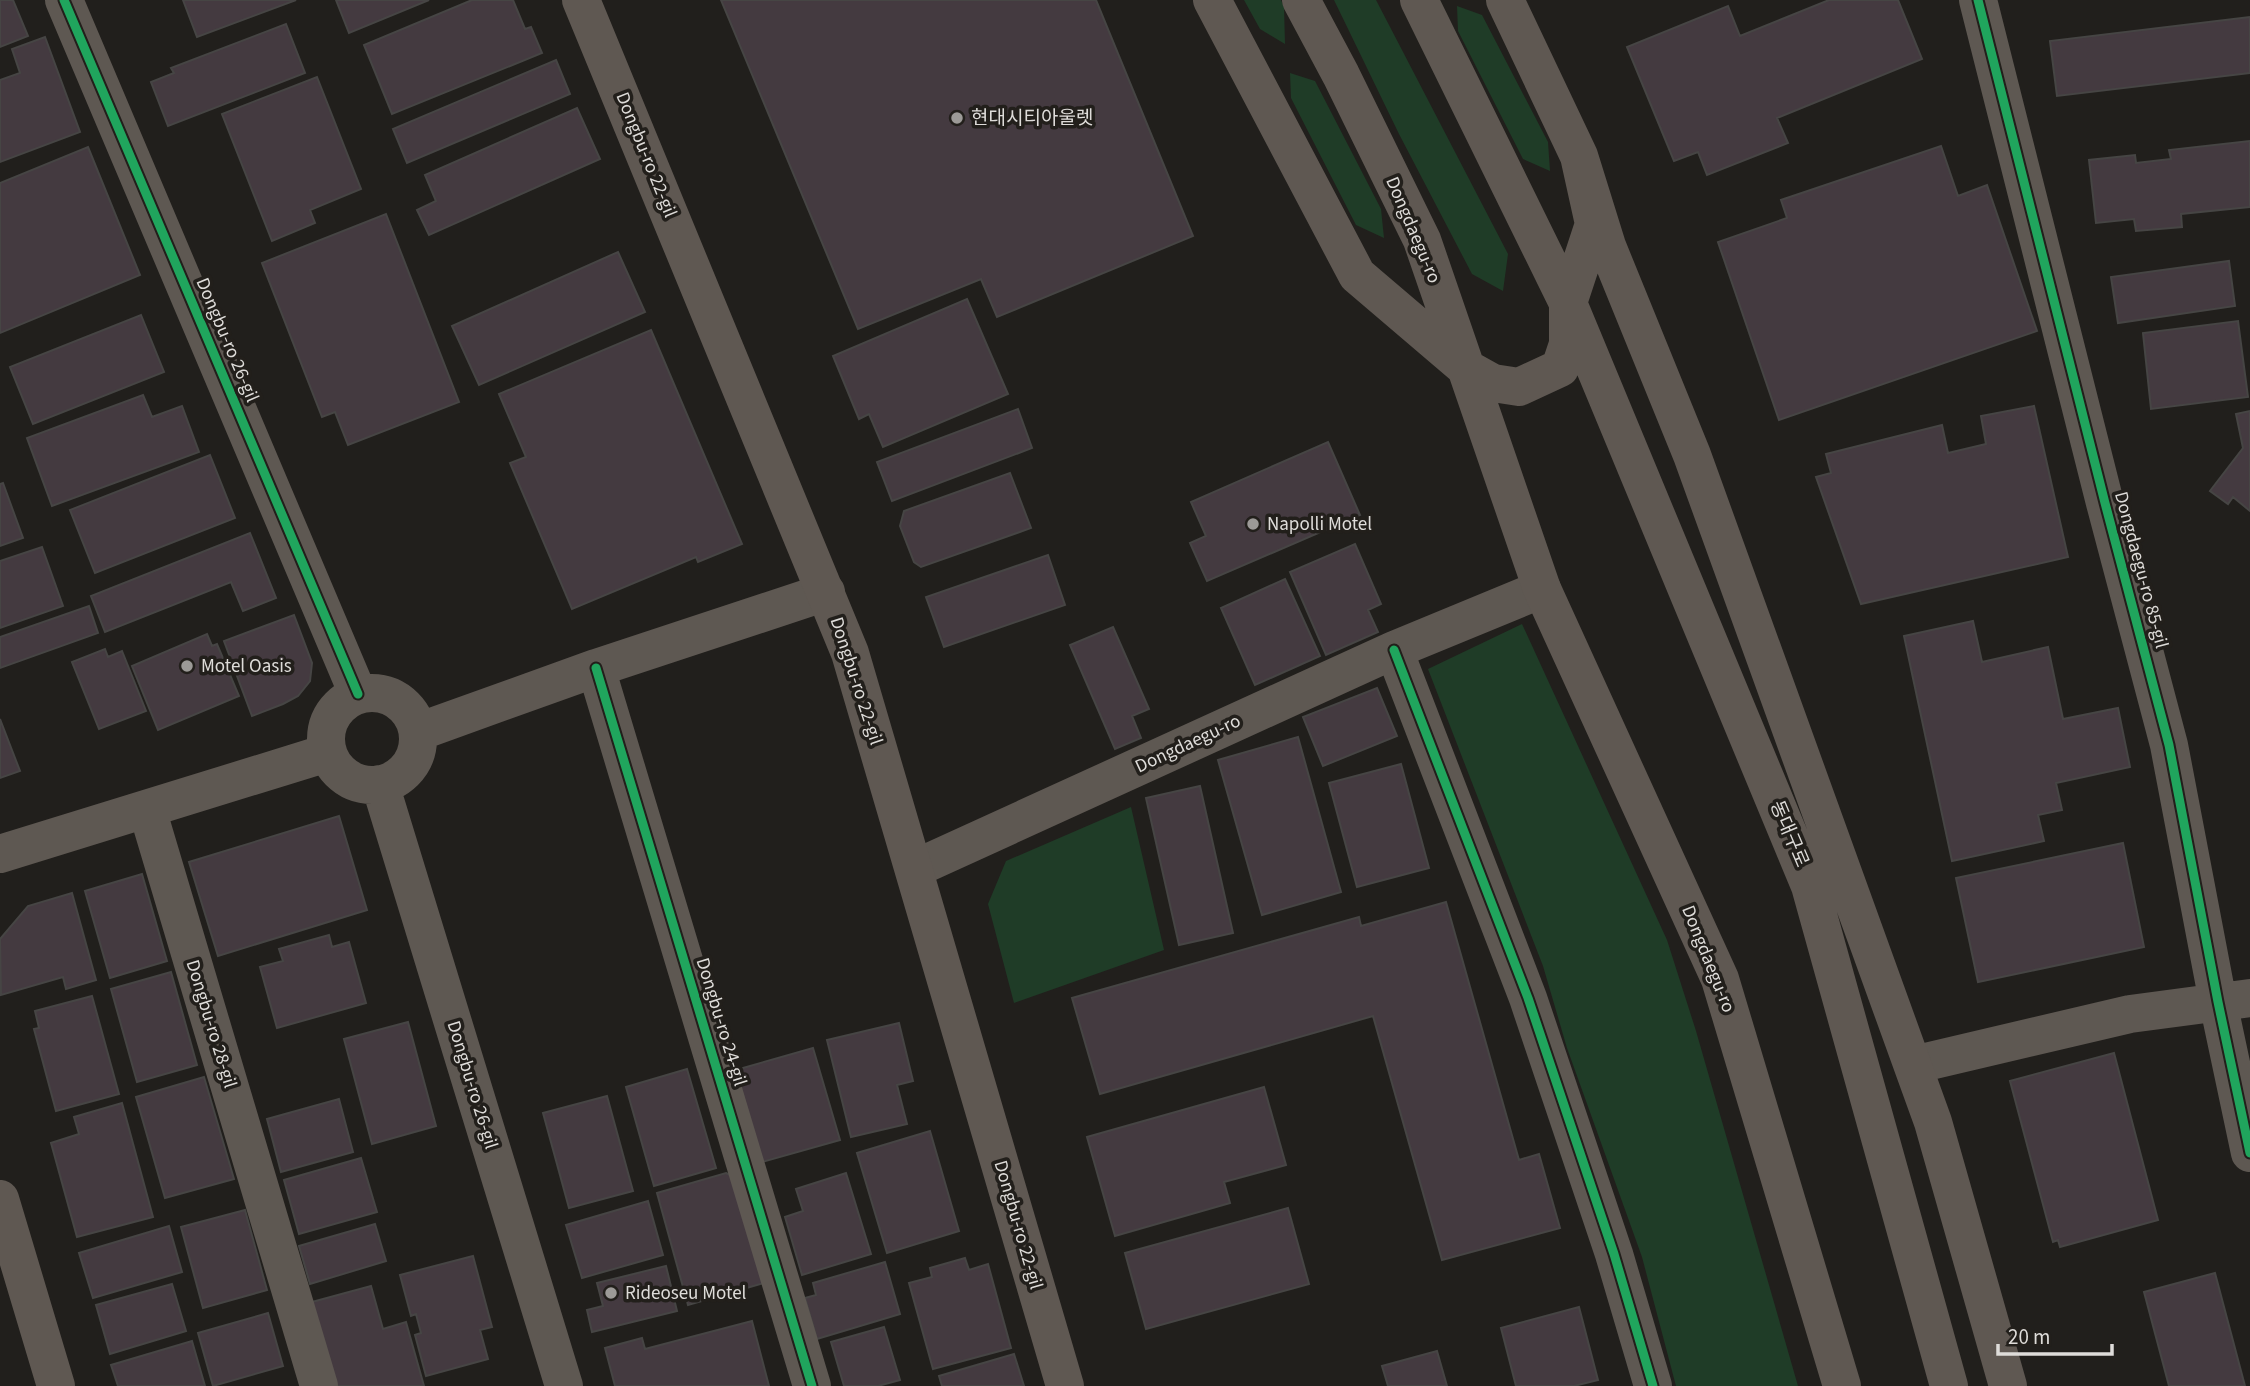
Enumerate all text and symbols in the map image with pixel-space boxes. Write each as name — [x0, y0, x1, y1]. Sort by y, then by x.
street label: Dongbu-ro 22-gil — [609, 88, 684, 222]
place label: 현대시티아울렛 — [971, 105, 1093, 132]
marker: 현대시티아울렛 — [949, 110, 965, 126]
street label: Dongdaegu-ro — [1378, 172, 1448, 288]
street label: Dongbu-ro 26-gil — [189, 273, 265, 407]
street label: Dongdaegu-ro 85-gil — [2107, 489, 2175, 652]
place label: Napolli Motel — [1267, 511, 1372, 538]
marker: Napolli Motel — [1245, 516, 1261, 532]
street label: Dongbu-ro 22-gil — [823, 614, 889, 749]
place label: Motel Oasis — [201, 653, 292, 680]
marker: Motel Oasis — [179, 658, 195, 674]
street label: Dongdaegu-ro — [1131, 708, 1245, 780]
street label: 동대구로 — [1763, 797, 1815, 871]
street label: Dongdaegu-ro — [1674, 901, 1742, 1017]
street label: Dongbu-ro 24-gil — [689, 954, 753, 1090]
street label: Dongbu-ro 28-gil — [179, 956, 243, 1092]
street label: Dongbu-ro 26-gil — [440, 1017, 504, 1153]
street label: Dongbu-ro 22-gil — [987, 1157, 1049, 1293]
place label: Rideoseu Motel — [625, 1280, 747, 1307]
marker: Rideoseu Motel — [603, 1285, 619, 1301]
scale bar — [1998, 1312, 2112, 1356]
text: 20 m — [2008, 1322, 2050, 1352]

